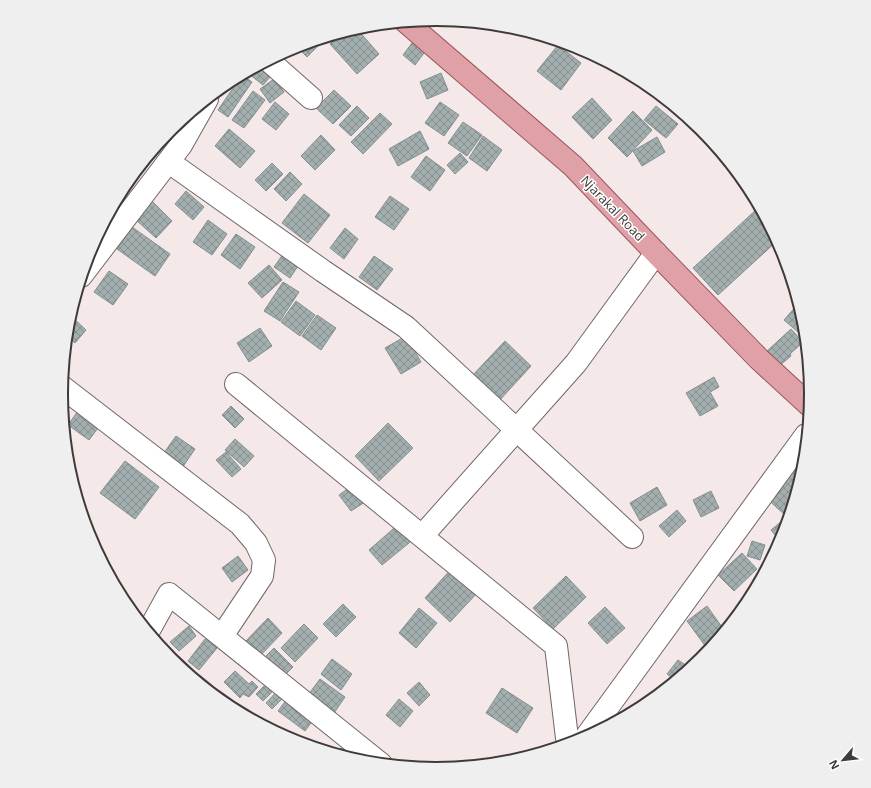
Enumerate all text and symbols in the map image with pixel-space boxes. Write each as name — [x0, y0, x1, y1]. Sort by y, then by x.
street label: Njarakal Road — [577, 171, 649, 245]
north arrow — [823, 740, 863, 780]
text: N — [825, 757, 842, 772]

